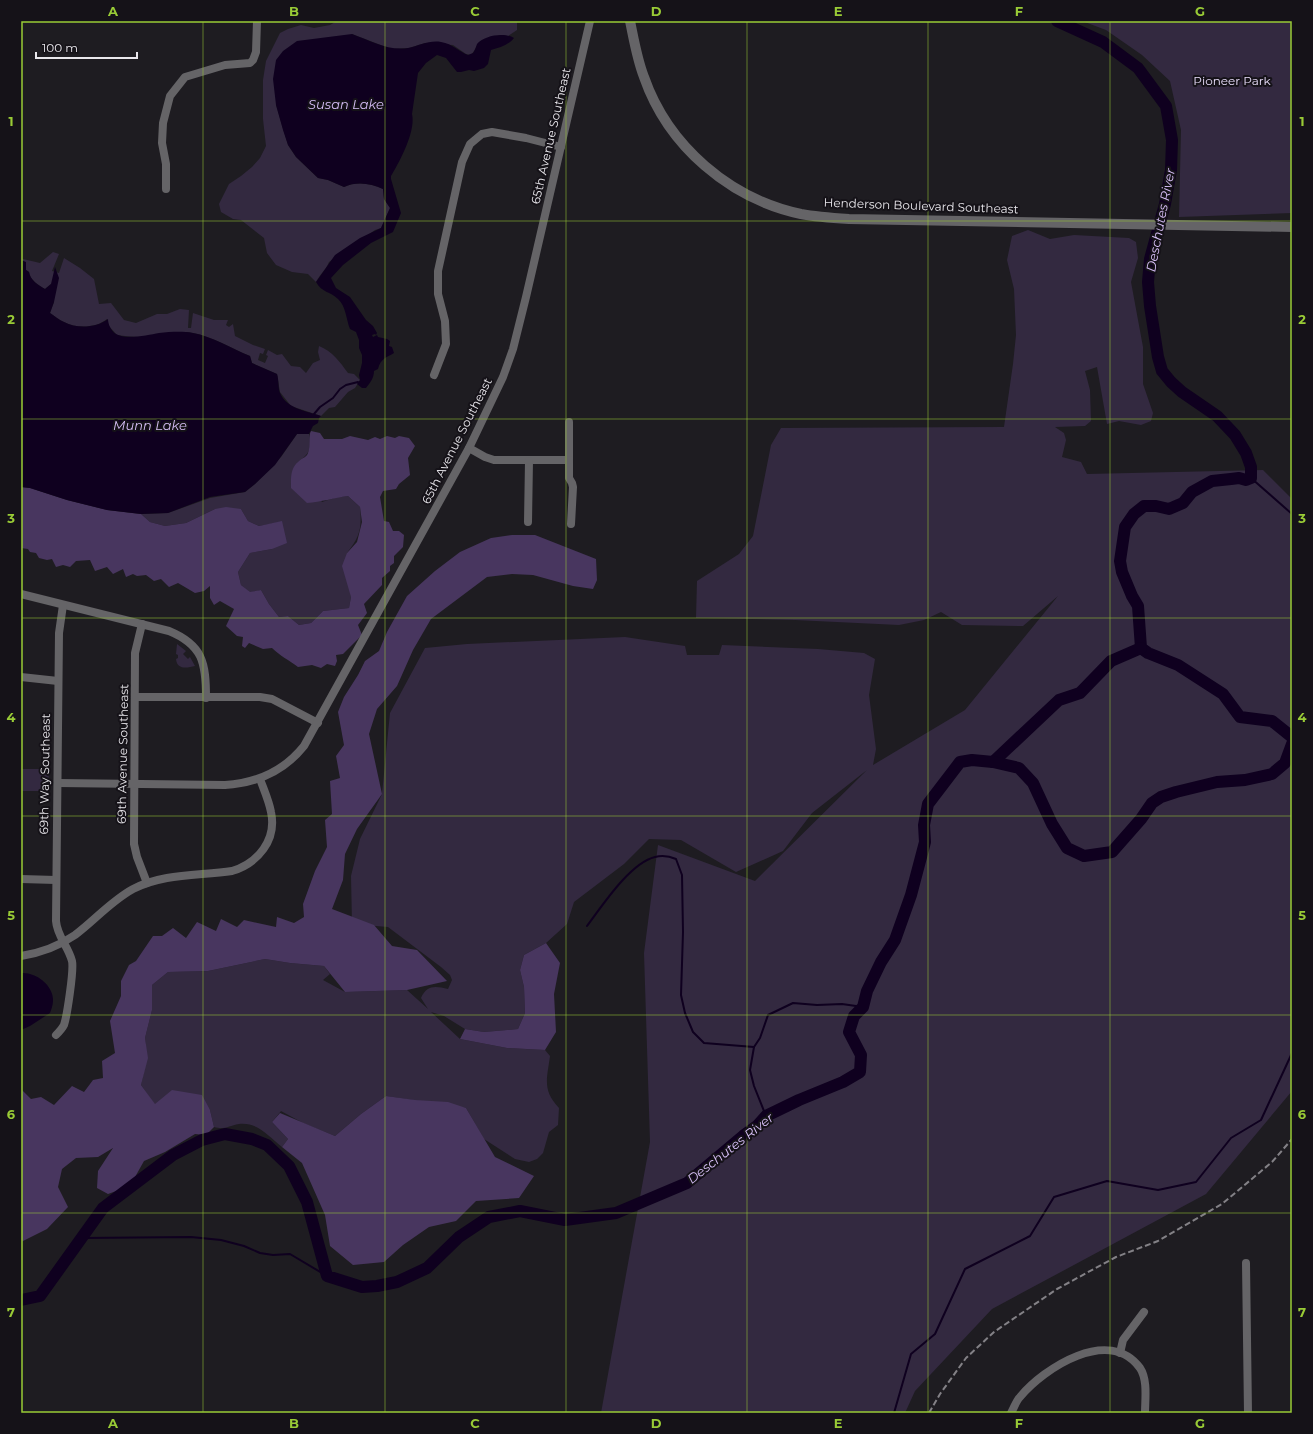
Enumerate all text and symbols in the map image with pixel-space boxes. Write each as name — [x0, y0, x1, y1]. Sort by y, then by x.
text: A — [107, 3, 119, 19]
text: B — [289, 3, 299, 19]
text: C — [470, 3, 480, 19]
text: D — [651, 3, 662, 19]
text: E — [834, 3, 843, 19]
text: F — [1015, 3, 1023, 19]
text: G — [1195, 3, 1205, 19]
scale bar — [36, 34, 137, 60]
text: 100 m — [42, 40, 78, 55]
street label: 65th Avenue Southeast — [528, 66, 574, 206]
park label: Pioneer Park — [1193, 73, 1271, 88]
water label: Susan Lake — [308, 96, 384, 112]
text: 1 — [8, 113, 14, 129]
text: 1 — [1299, 113, 1305, 129]
water label: Deschutes River — [1142, 166, 1178, 273]
street label: Henderson Boulevard Southeast — [823, 195, 1019, 216]
text: 2 — [7, 311, 15, 327]
text: 2 — [1298, 311, 1306, 327]
street label: 65th Avenue Southeast — [418, 375, 495, 506]
water label: Munn Lake — [113, 417, 187, 433]
text: 3 — [6, 510, 15, 526]
text: 3 — [1297, 510, 1306, 526]
street label: 69th Avenue Southeast — [114, 684, 131, 824]
text: 4 — [7, 709, 16, 725]
text: 4 — [1298, 709, 1307, 725]
street label: 69th Way Southeast — [36, 713, 53, 835]
text: 5 — [7, 907, 15, 923]
text: 5 — [1298, 907, 1306, 923]
text: 6 — [7, 1106, 16, 1122]
text: 6 — [1298, 1106, 1307, 1122]
water label: Deschutes River — [684, 1109, 777, 1187]
text: 7 — [7, 1304, 15, 1320]
text: 7 — [1298, 1304, 1306, 1320]
text: A — [107, 1415, 119, 1431]
text: B — [289, 1415, 299, 1431]
text: C — [470, 1415, 480, 1431]
text: D — [651, 1415, 662, 1431]
text: E — [834, 1415, 843, 1431]
text: F — [1015, 1415, 1023, 1431]
text: G — [1195, 1415, 1205, 1431]

